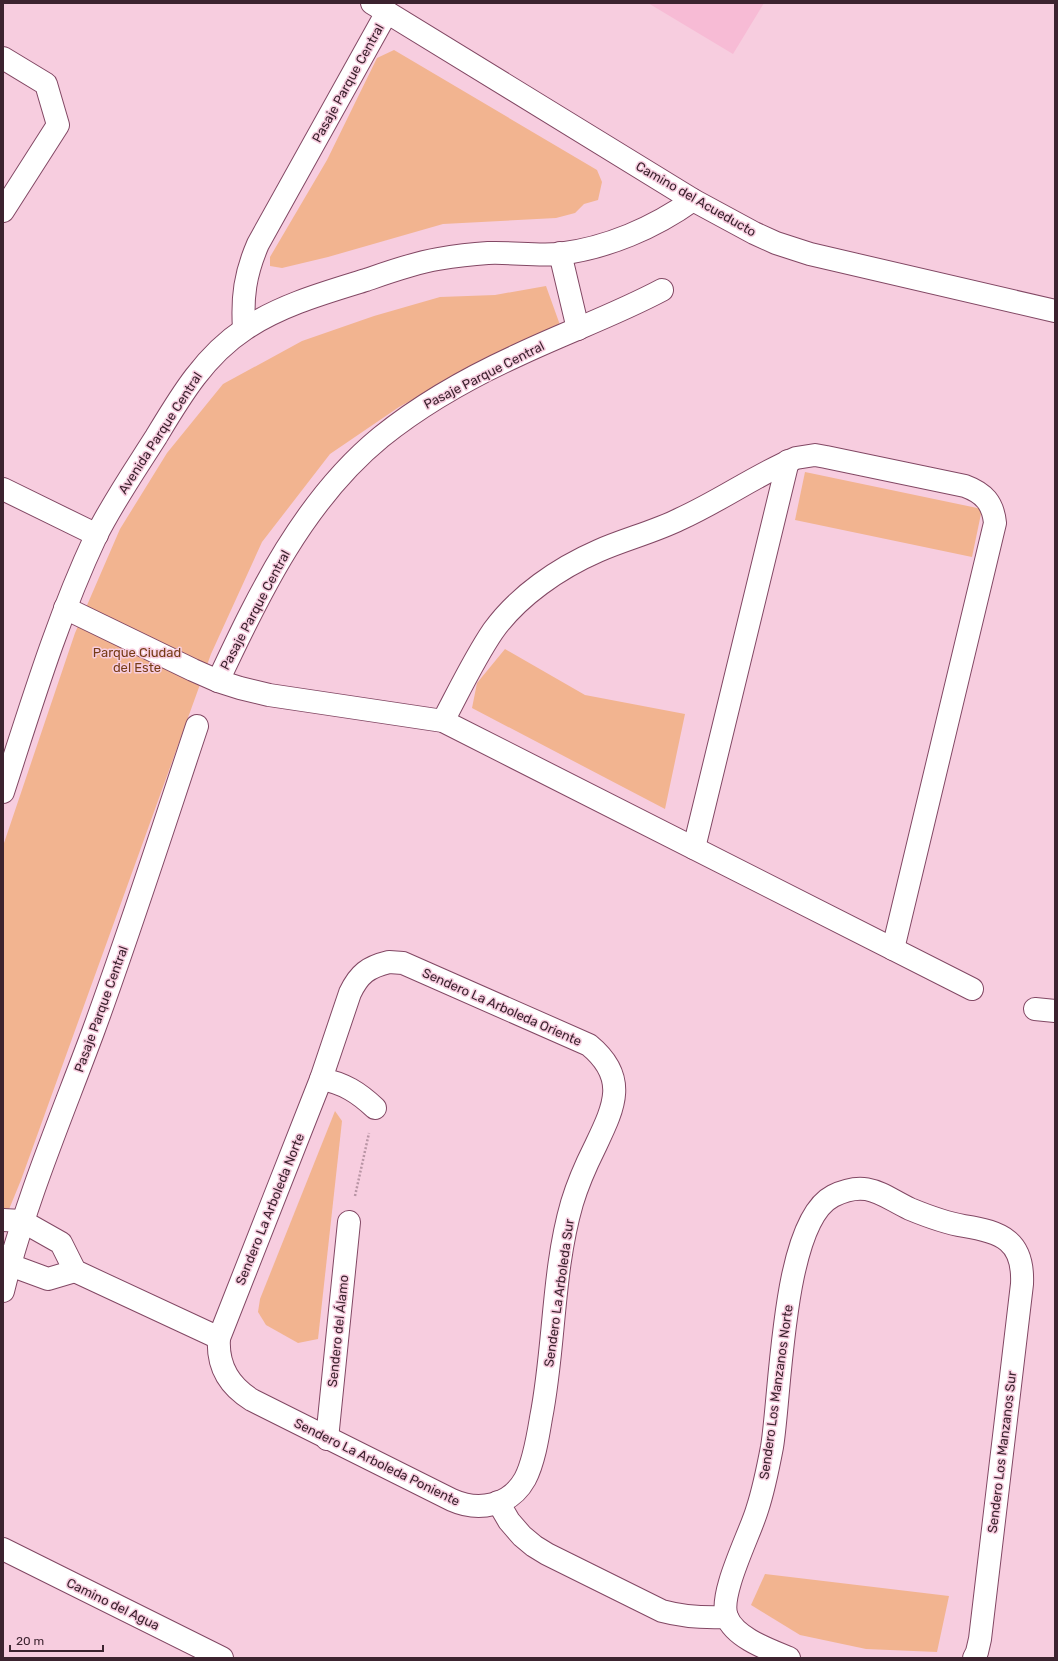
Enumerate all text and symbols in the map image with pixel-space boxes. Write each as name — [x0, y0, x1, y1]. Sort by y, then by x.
street label: Pasaje Parque Central — [309, 21, 387, 145]
street label: Camino del Acueducto — [633, 158, 759, 240]
street label: Pasaje Parque Central — [421, 338, 547, 412]
street label: Avenida Parque Central — [115, 369, 205, 497]
street label: Pasaje Parque Central — [217, 548, 293, 672]
park label: Parque Ciudad del Este — [93, 645, 181, 675]
street label: Pasaje Parque Central — [71, 944, 131, 1074]
street label: Sendero La Arboleda Oriente — [420, 965, 584, 1049]
street label: Sendero La Arboleda Norte — [233, 1131, 307, 1287]
street label: Sendero La Arboleda Sur — [541, 1218, 577, 1368]
street label: Sendero del Álamo — [325, 1274, 351, 1388]
street label: Sendero Los Manzanos Norte — [756, 1304, 796, 1480]
street label: Sendero Los Manzanos Sur — [985, 1370, 1019, 1534]
street label: Sendero La Arboleda Poniente — [292, 1415, 462, 1509]
street label: Camino del Agua — [64, 1575, 162, 1634]
scale bar — [10, 1627, 103, 1653]
text: 20 m — [16, 1634, 44, 1648]

